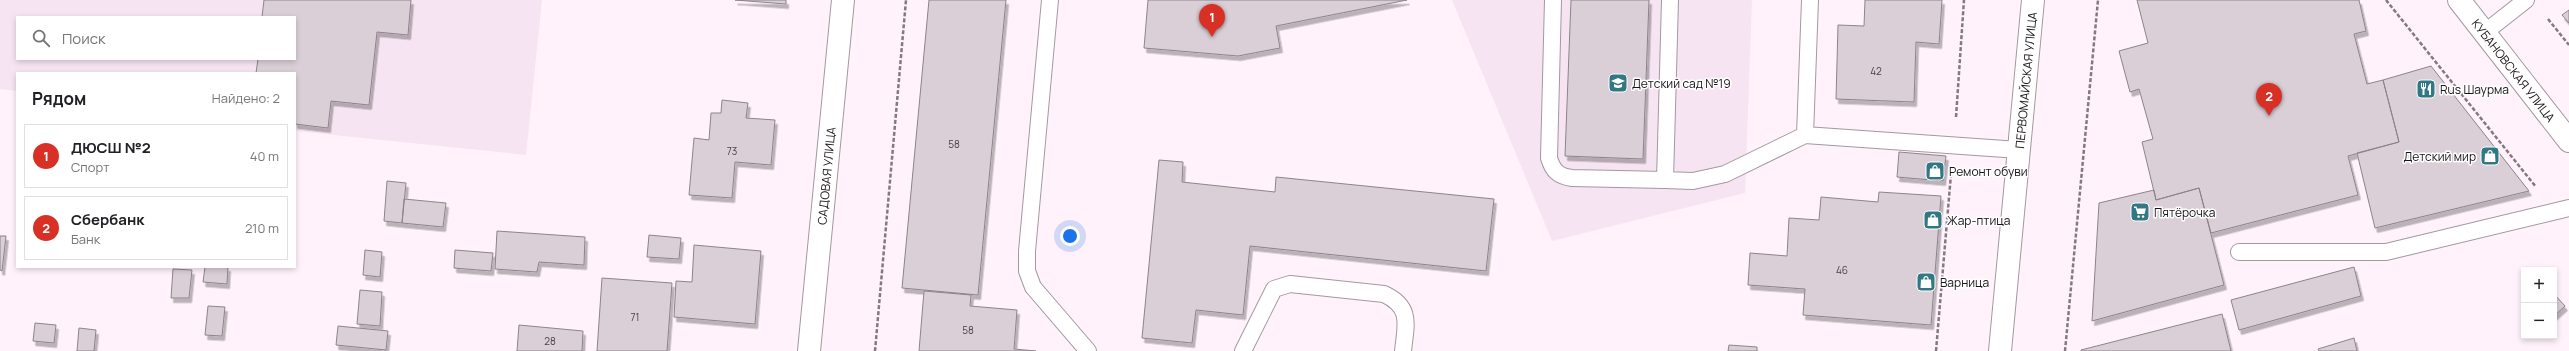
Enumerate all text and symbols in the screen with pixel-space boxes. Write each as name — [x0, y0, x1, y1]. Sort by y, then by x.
pin: 1 — [1199, 4, 1225, 37]
street label: ПЕРВОМАЙСКАЯ УЛИЦА — [2011, 11, 2040, 149]
street label: КУБАНОВСКАЯ УЛИЦА — [2468, 15, 2560, 125]
search box — [16, 16, 296, 60]
icon: search — [30, 27, 52, 49]
text: Поиск — [62, 28, 106, 49]
house number: 42 — [1870, 64, 1882, 78]
school or university icon: Детский сад №19 — [1607, 72, 1629, 94]
place label: Детский сад №19 — [1632, 75, 1731, 92]
restaurant icon: Rus Шаурма — [2415, 78, 2437, 100]
place label: Rus Шаурма — [2440, 81, 2509, 98]
pin: 2 — [2256, 83, 2282, 116]
text: Рядом — [32, 87, 86, 110]
text: Найдено: 2 — [212, 89, 280, 107]
street label: САДОВАЯ УЛИЦА — [813, 126, 839, 226]
text: ДЮСШ №2 — [71, 137, 151, 158]
house number: 58 — [948, 137, 960, 151]
house number: 73 — [727, 144, 737, 158]
shop icon: Детский мир — [2479, 145, 2501, 167]
text: 1 — [43, 147, 49, 165]
text: 40 m — [250, 147, 279, 165]
place label: Детский мир — [2403, 148, 2476, 165]
text: Спорт — [71, 158, 110, 176]
shop icon: Ремонт обуви — [1924, 160, 1946, 182]
place label: Ремонт обуви — [1949, 163, 2028, 180]
supermarket icon: Пятёрочка — [2129, 201, 2151, 223]
place label: Пятёрочка — [2154, 204, 2215, 221]
text: Сбербанк — [71, 209, 144, 230]
shop icon: Жар-птица — [1922, 209, 1944, 231]
place label: Жар-птица — [1947, 212, 2010, 229]
text: 2 — [42, 219, 50, 237]
text: 210 m — [245, 219, 279, 237]
your location — [1060, 226, 1080, 246]
text: Банк — [71, 230, 100, 248]
house number: 46 — [1836, 263, 1848, 277]
map controls — [2521, 267, 2557, 339]
button: + — [2521, 267, 2557, 303]
shop icon: Варница — [1915, 271, 1937, 293]
place label: Варница — [1940, 274, 1989, 291]
button: − — [2521, 303, 2557, 339]
house number: 71 — [631, 310, 639, 324]
house number: 58 — [962, 323, 974, 337]
house number: 28 — [544, 334, 556, 348]

